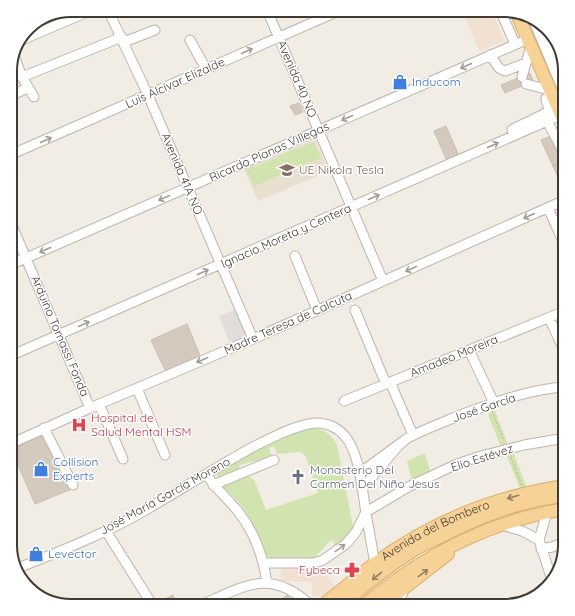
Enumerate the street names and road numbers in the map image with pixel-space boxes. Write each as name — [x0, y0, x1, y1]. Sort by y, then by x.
street label: Avenida 40 NO — [274, 38, 320, 120]
street label: Luis Alcívar Elizalde — [123, 54, 227, 111]
street label: Ricardo Planas Villegas — [207, 118, 331, 185]
street label: Avenida 41A NO — [158, 131, 206, 217]
street label: Ignacio Moreta y Centera — [218, 200, 353, 271]
street label: Arduino Tomassi Fonda — [28, 273, 93, 399]
street label: Madre Teresa de Calcuta — [222, 288, 354, 358]
street label: Amadeo Moreira — [408, 331, 500, 380]
street label: José García — [450, 390, 517, 425]
street label: Elio Estévez — [449, 440, 515, 475]
street label: José María García Moreno — [97, 453, 233, 538]
street label: Avenida del Bombero — [378, 497, 491, 564]

